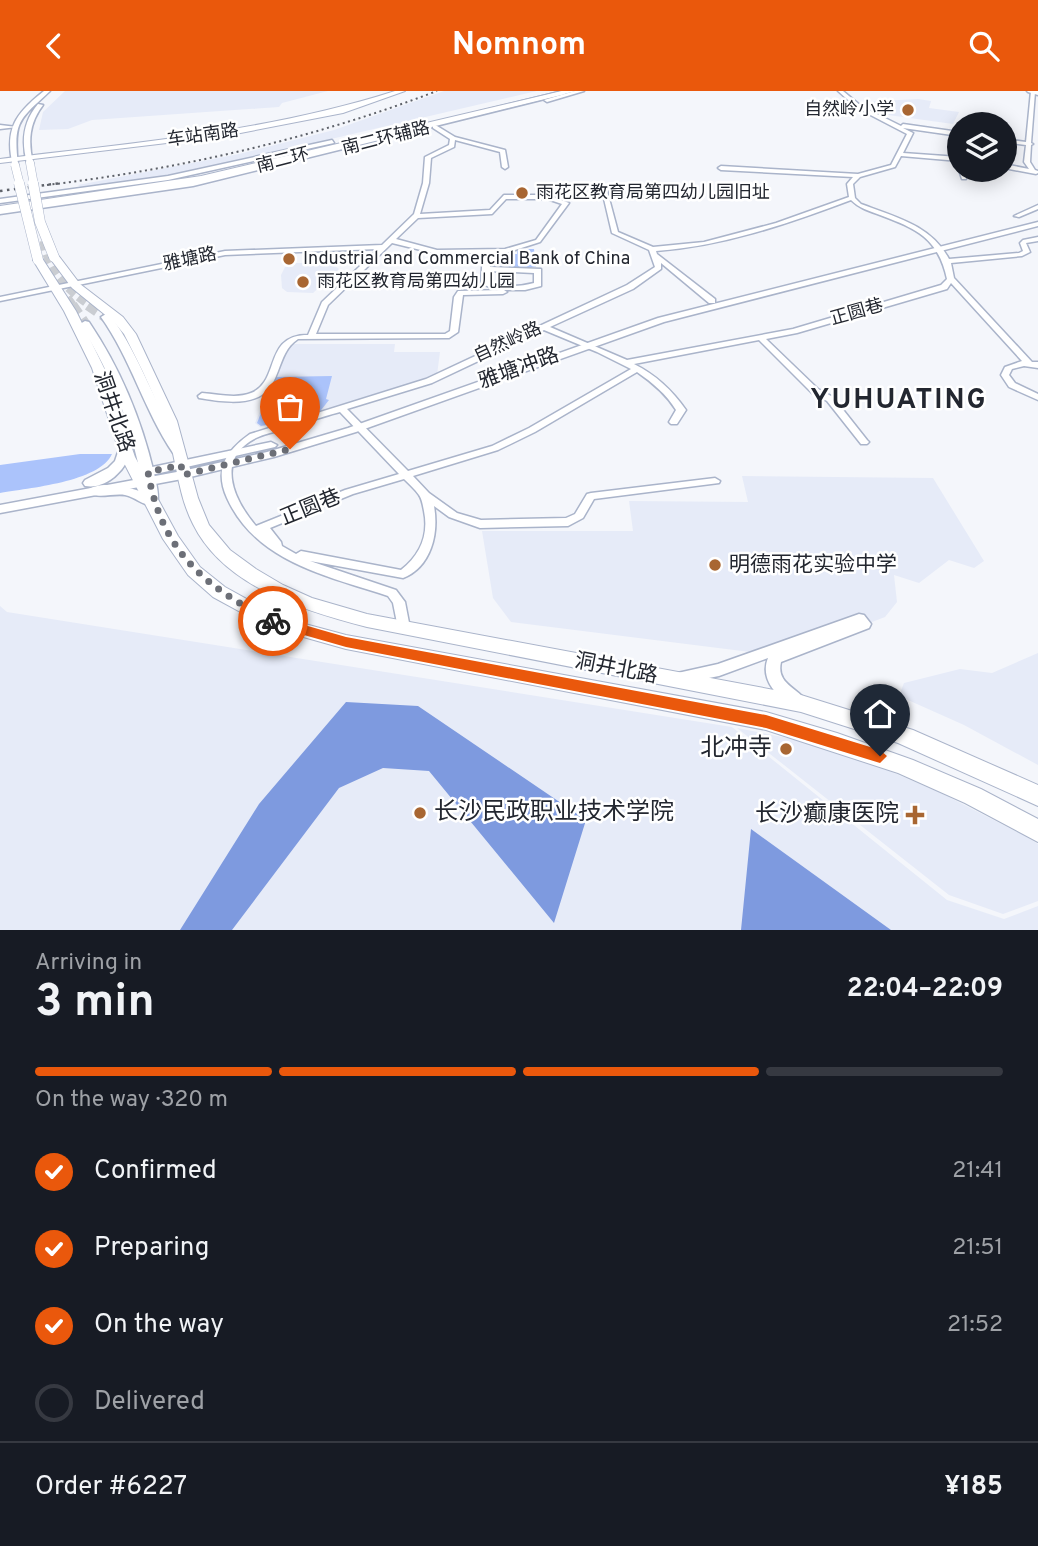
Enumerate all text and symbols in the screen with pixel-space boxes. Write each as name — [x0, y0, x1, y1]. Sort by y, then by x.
text: Nomnom — [452, 26, 586, 66]
icon: back — [35, 27, 73, 65]
icon: search — [965, 27, 1003, 65]
place label: 自然岭小学 — [804, 99, 894, 122]
marker: 自然岭小学 — [900, 102, 916, 118]
map controls — [947, 112, 1017, 182]
button: layers — [947, 112, 1017, 182]
street label: 南二环辅路 — [340, 117, 432, 161]
street label: 车站南路 — [166, 120, 240, 152]
street label: 南二环 — [254, 143, 312, 179]
place label: 雨花区教育局第四幼儿园旧址 — [536, 182, 770, 205]
marker: 雨花区教育局第四幼儿园旧址 — [514, 185, 530, 201]
street label: 雅塘路 — [161, 243, 219, 277]
place label: Industrial and Commercial Bank of China — [303, 248, 630, 271]
marker: Industrial and Commercial Bank of China — [281, 251, 297, 267]
place label: 雨花区教育局第四幼儿园 — [317, 271, 515, 294]
marker: 雨花区教育局第四幼儿园 — [295, 274, 311, 290]
street label: 正圆巷 — [828, 295, 886, 331]
street label: 自然岭路 — [471, 317, 545, 369]
street label: 雅塘冲路 — [475, 342, 563, 396]
street label: 洞井北路 — [87, 368, 139, 456]
pin — [260, 377, 320, 449]
district label: YUHUATING — [810, 383, 988, 419]
icon: bag — [271, 388, 309, 426]
street label: 正圆巷 — [277, 484, 345, 532]
place label: 明德雨花实验中学 — [729, 552, 897, 579]
marker: 明德雨花实验中学 — [707, 557, 723, 573]
courier — [238, 586, 308, 656]
icon: bike — [254, 602, 292, 640]
street label: 洞井北路 — [572, 648, 660, 690]
pin — [850, 684, 910, 756]
icon: home — [861, 695, 899, 733]
place label: 北冲寺 — [700, 734, 772, 764]
marker: 北冲寺 — [778, 741, 794, 757]
place label: 长沙民政职业技术学院 — [434, 798, 674, 828]
place label: 长沙癫康医院 — [755, 800, 899, 830]
marker: 长沙民政职业技术学院 — [412, 805, 428, 821]
marker: 长沙癫康医院 — [905, 805, 925, 825]
text: Arriving in — [35, 949, 142, 978]
text: 22:04–22:09 — [847, 973, 1003, 1006]
text: 3 min — [35, 974, 155, 1033]
text: On the way · 320 m — [35, 1086, 228, 1115]
icon: check — [35, 1153, 73, 1191]
text: Confirmed — [94, 1155, 217, 1188]
text: 21:41 — [952, 1157, 1003, 1186]
icon: check — [35, 1230, 73, 1268]
text: Preparing — [94, 1232, 209, 1265]
text: 21:51 — [952, 1234, 1003, 1263]
icon: check — [35, 1307, 73, 1345]
text: On the way — [94, 1309, 224, 1342]
text: 21:52 — [947, 1311, 1003, 1340]
text: Delivered — [94, 1386, 205, 1419]
text: Order #6227 — [35, 1471, 187, 1504]
text: ¥185 — [945, 1471, 1003, 1504]

